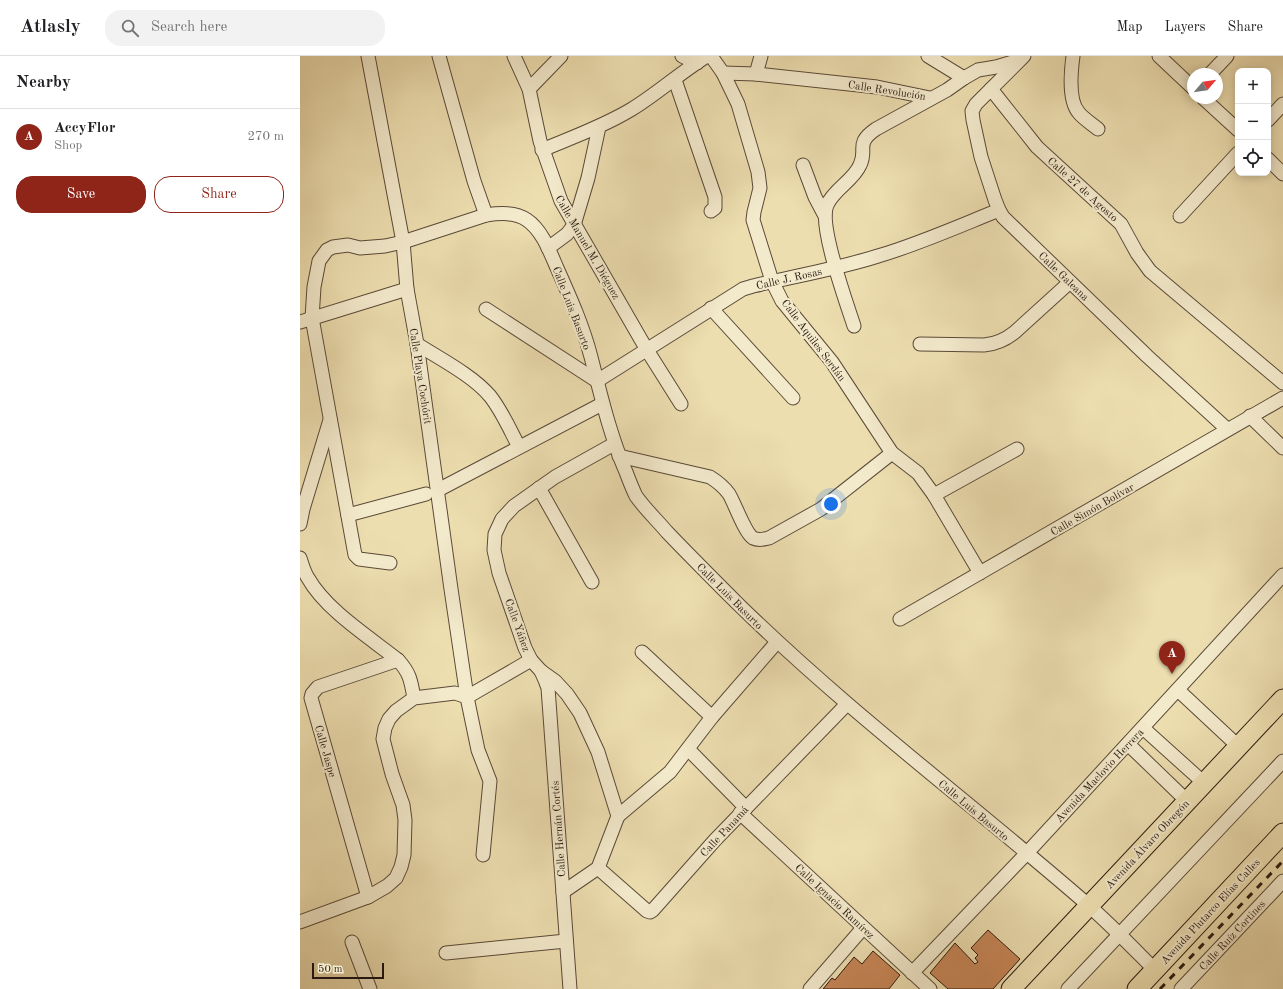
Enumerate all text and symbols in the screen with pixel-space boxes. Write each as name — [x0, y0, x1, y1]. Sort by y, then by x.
search box — [105, 10, 385, 46]
icon: search — [119, 17, 141, 39]
text: Atlasly — [20, 18, 81, 37]
text: Search here — [151, 20, 228, 35]
text: Map — [1117, 20, 1143, 34]
text: Layers — [1165, 20, 1206, 34]
text: Share — [1228, 20, 1263, 34]
north arrow — [1187, 68, 1223, 104]
map controls — [1235, 68, 1271, 176]
button: + — [1235, 68, 1271, 104]
text: Nearby — [16, 74, 71, 91]
street label: Calle Revolución — [847, 80, 926, 103]
button: − — [1235, 104, 1271, 140]
text: AccyFlor — [54, 121, 115, 136]
text: A — [24, 130, 34, 143]
text: 270 m — [247, 130, 284, 143]
text: Shop — [54, 139, 82, 152]
button: locate — [1235, 140, 1271, 176]
street label: Calle 27 de Agosto — [1045, 156, 1119, 224]
button: Save — [16, 176, 146, 213]
button: Share — [154, 176, 284, 213]
street label: Calle Manuel M. Diéguez — [552, 194, 621, 302]
street label: Calle Galeana — [1036, 251, 1091, 304]
street label: Calle Luis Basurto — [550, 265, 592, 352]
street label: Calle J. Rosas — [755, 266, 824, 292]
street label: Calle Aquiles Serdán — [779, 298, 847, 384]
street label: Calle Playa Cochórit — [407, 327, 433, 425]
street label: Calle Simón Bolívar — [1049, 482, 1137, 539]
your location — [821, 494, 841, 514]
street label: Calle Luis Basurto — [694, 562, 764, 632]
street label: Calle Yáñez — [502, 598, 531, 654]
pin: A — [1159, 641, 1185, 674]
street label: Calle Jaspe — [312, 724, 337, 779]
street label: Avenida Maclovio Herrera — [1054, 727, 1147, 825]
street label: Calle Luis Basurto — [936, 779, 1010, 844]
street label: Calle Hernán Cortés — [551, 780, 568, 877]
street label: Avenida Álvaro Obregón — [1103, 797, 1192, 891]
street label: Calle Panamá — [699, 804, 752, 859]
street label: Avenida Plutarco Elías Calles — [1159, 857, 1263, 967]
street label: Calle Ignacio Ramírez — [792, 863, 876, 942]
street label: Calle Ruíz Cortines — [1198, 899, 1268, 973]
scale bar — [312, 961, 384, 980]
text: 50 m — [318, 964, 343, 975]

